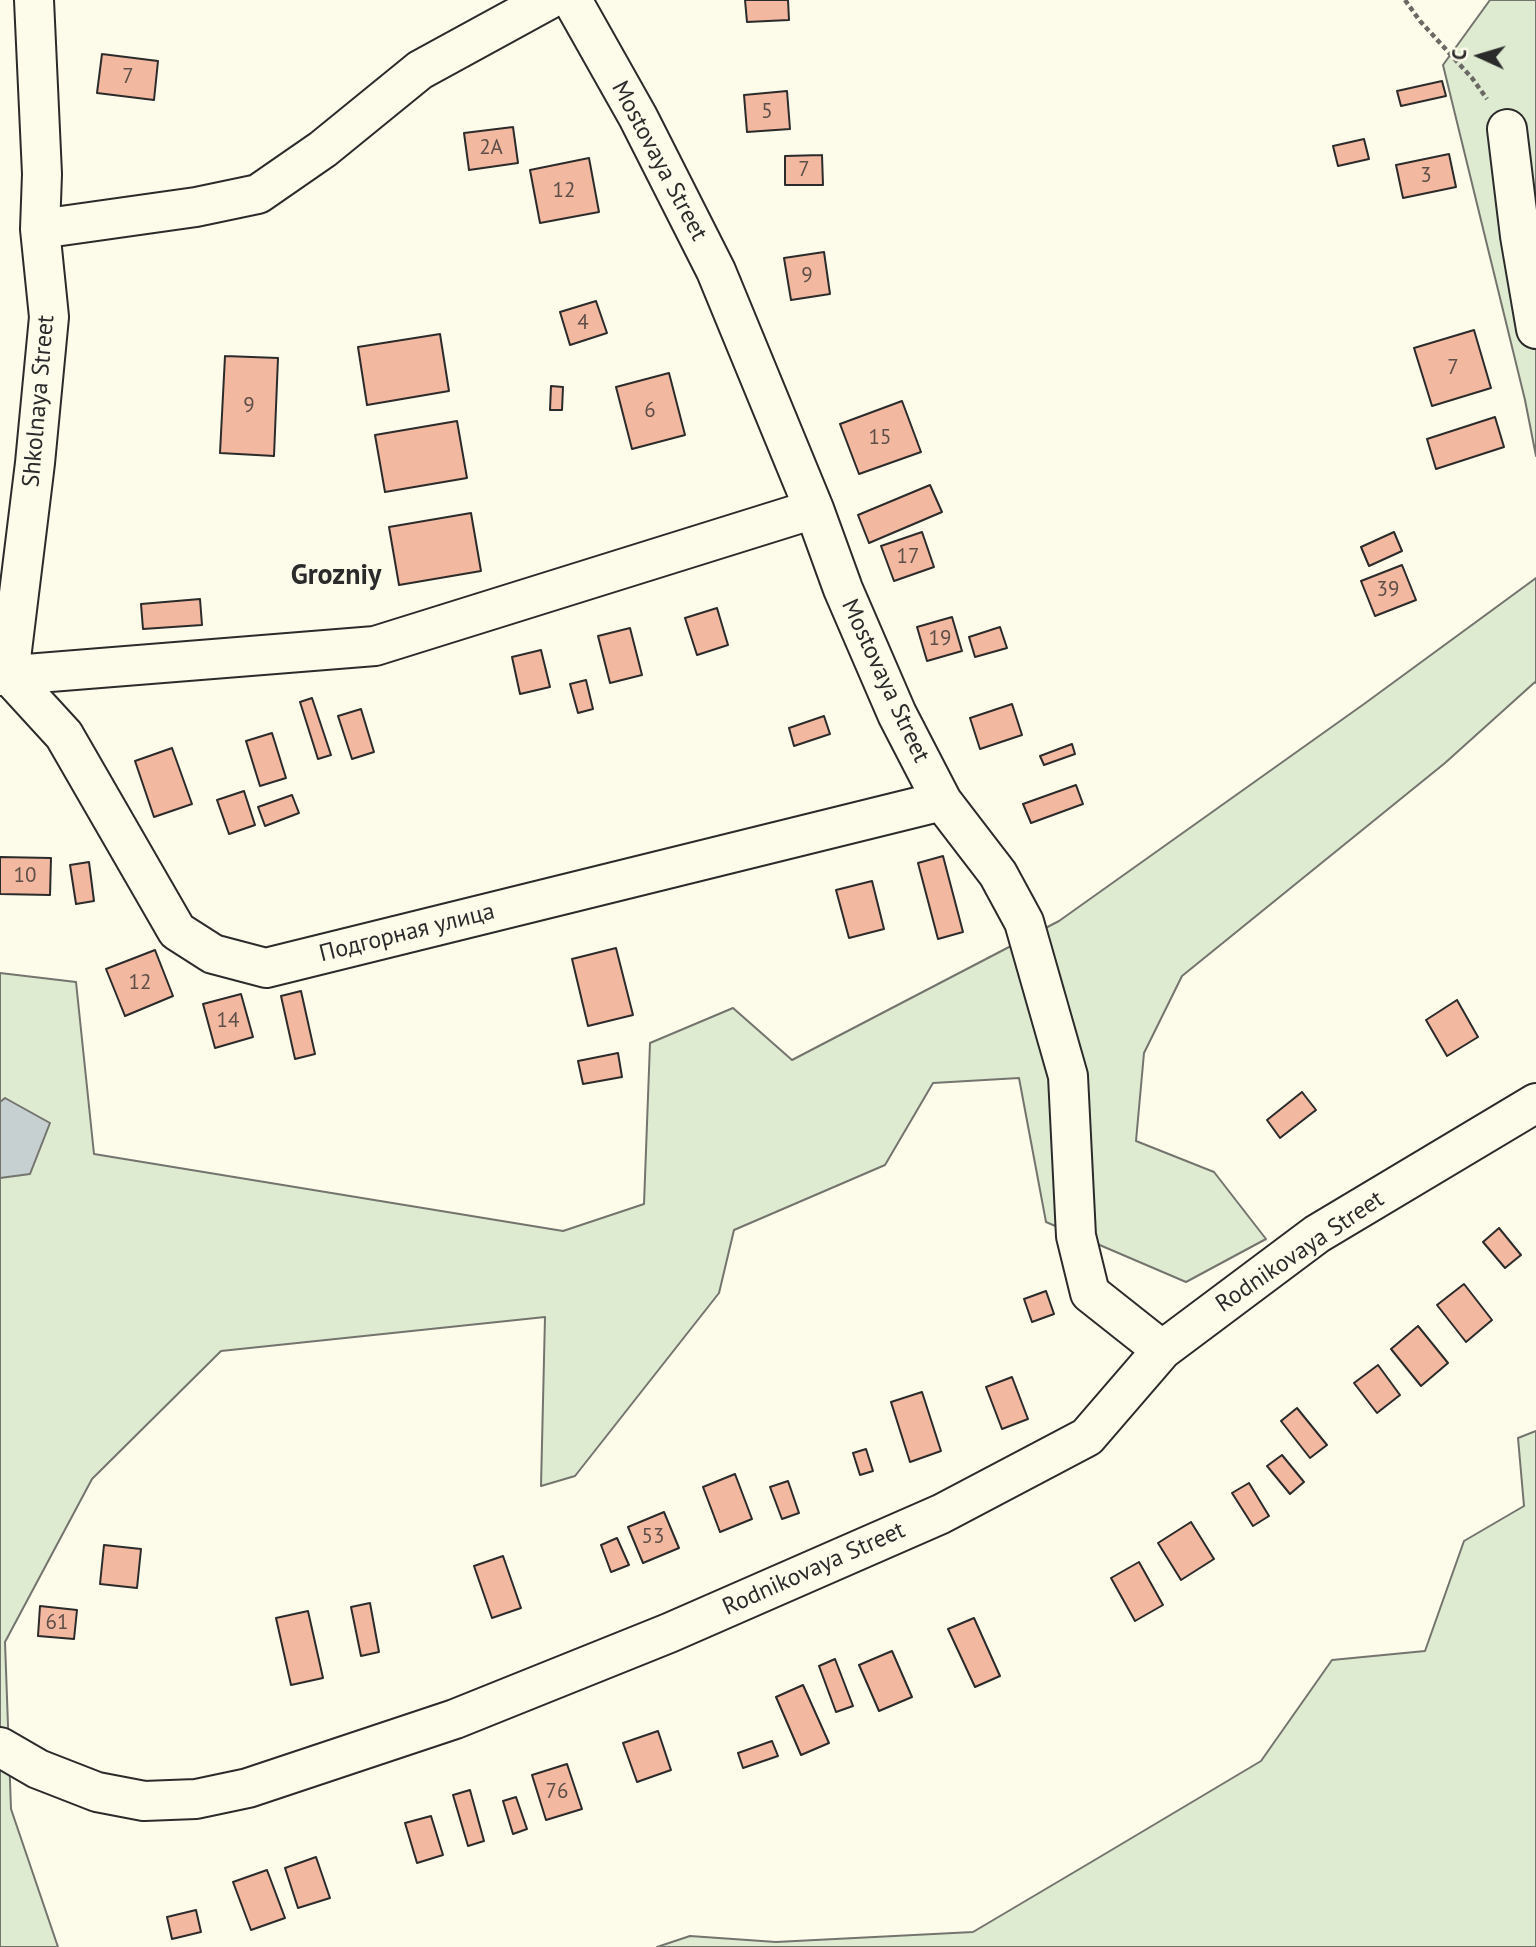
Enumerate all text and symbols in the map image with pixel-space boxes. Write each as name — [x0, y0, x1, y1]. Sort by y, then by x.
north arrow — [1445, 21, 1515, 91]
text: С — [1447, 48, 1471, 61]
house number: 7 — [122, 64, 134, 90]
street label: Mostovaya Street — [605, 76, 713, 246]
house number: 5 — [761, 99, 773, 125]
house number: 2А — [479, 135, 503, 161]
house number: 7 — [798, 157, 810, 183]
house number: 3 — [1420, 163, 1432, 189]
house number: 12 — [553, 178, 575, 204]
house number: 9 — [801, 263, 813, 289]
house number: 4 — [577, 310, 589, 336]
street label: Shkolnaya Street — [17, 314, 61, 488]
house number: 7 — [1447, 355, 1459, 381]
house number: 9 — [243, 393, 255, 419]
house number: 6 — [644, 398, 656, 424]
house number: 15 — [869, 425, 891, 451]
house number: 17 — [897, 544, 919, 570]
district label: Grozniy — [291, 559, 381, 593]
house number: 39 — [1377, 577, 1399, 603]
street label: Mostovaya Street — [835, 595, 935, 767]
house number: 19 — [929, 626, 951, 652]
house number: 10 — [14, 863, 36, 889]
street label: Подгорная улица — [316, 897, 498, 969]
house number: 12 — [129, 970, 151, 996]
house number: 14 — [217, 1008, 239, 1034]
street label: Rodnikovaya Street — [1210, 1185, 1390, 1319]
street label: Rodnikovaya Street — [718, 1516, 910, 1622]
house number: 53 — [642, 1524, 664, 1550]
house number: 61 — [46, 1610, 68, 1636]
house number: 76 — [546, 1779, 568, 1805]

